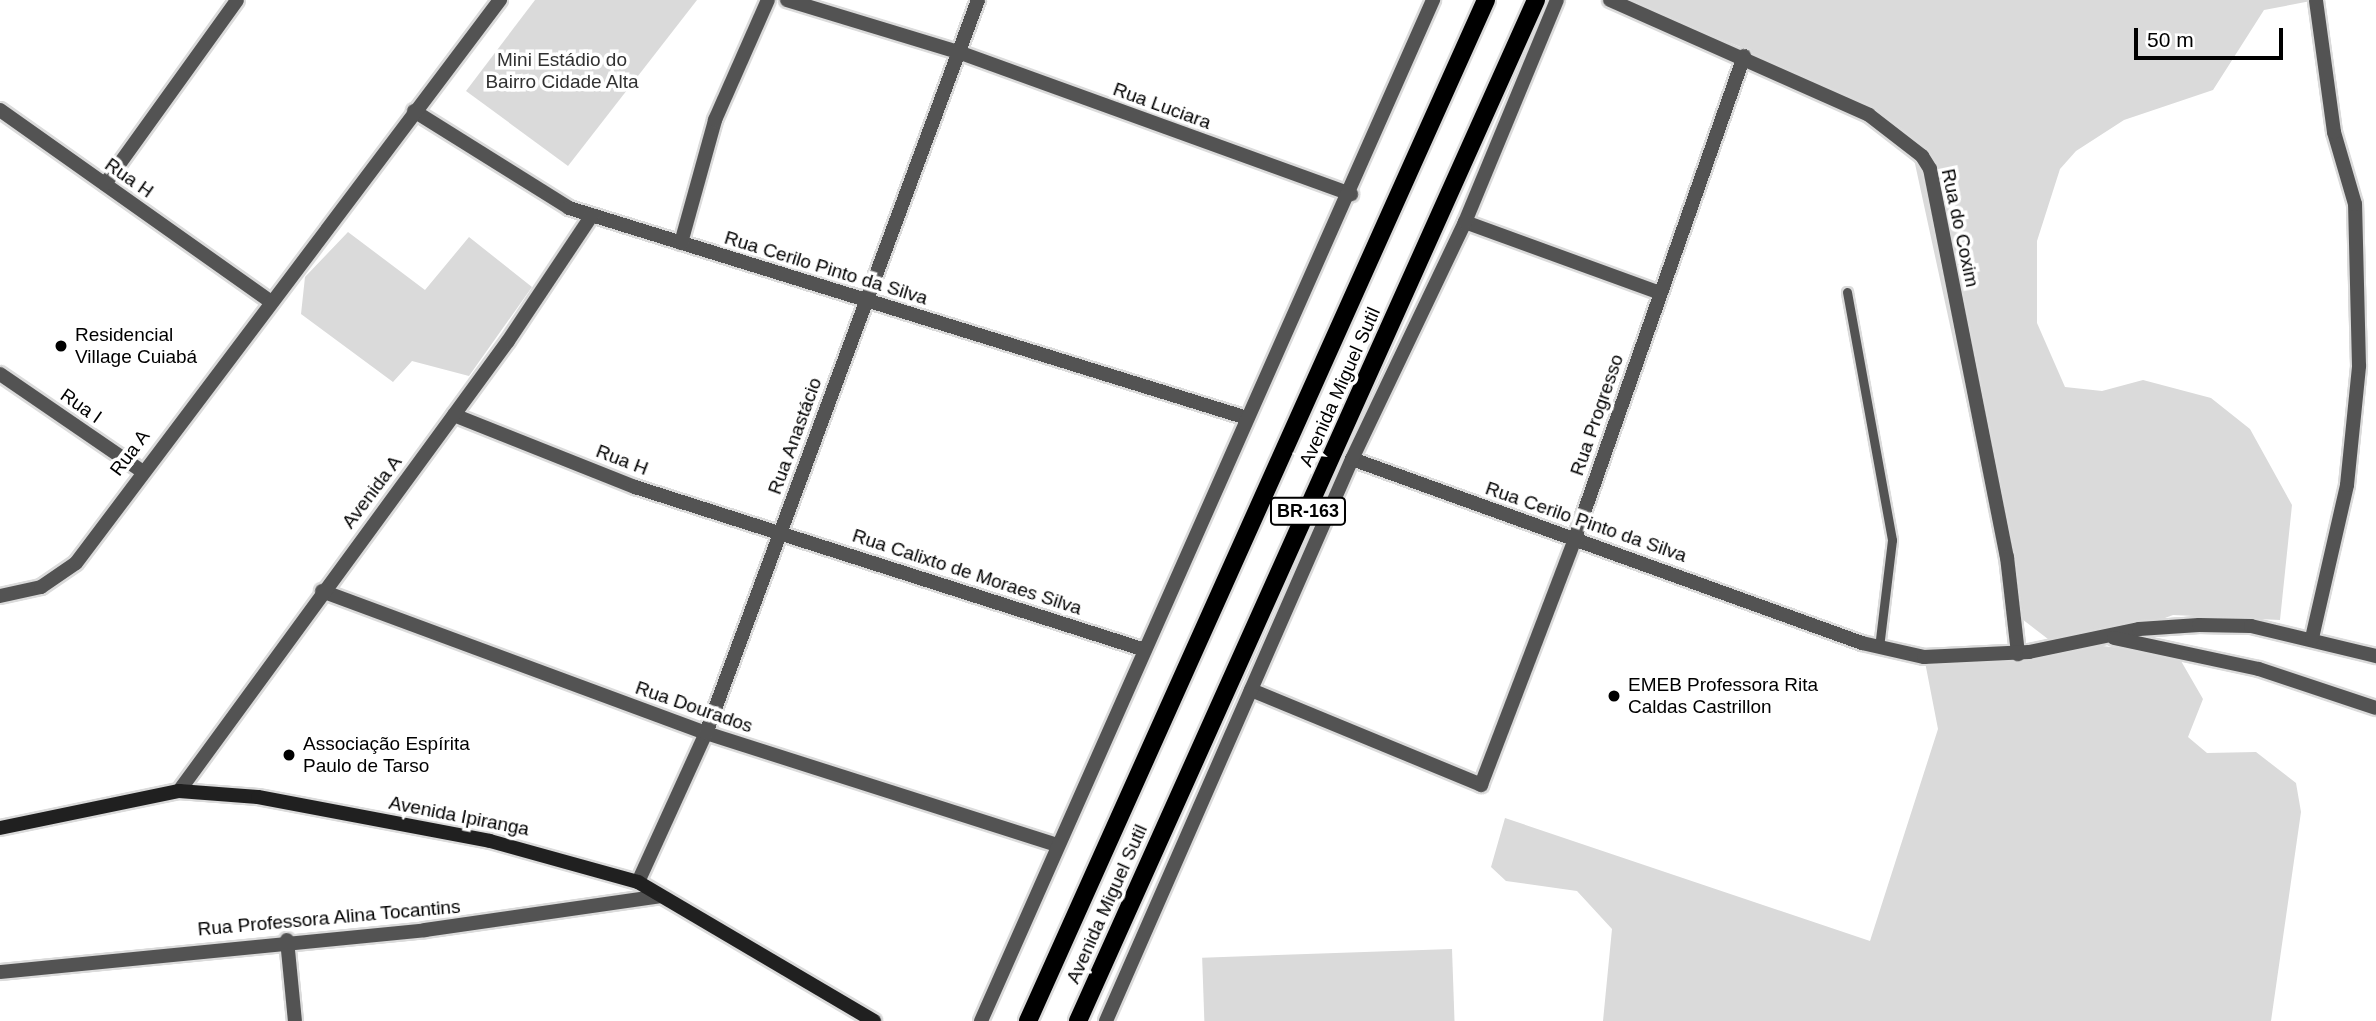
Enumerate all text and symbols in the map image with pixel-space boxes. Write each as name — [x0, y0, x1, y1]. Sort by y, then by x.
scale bar — [2138, 14, 2287, 58]
text: 50 m — [2147, 28, 2194, 51]
park label: Mini Estádio do Bairro Cidade Alta — [485, 49, 639, 93]
street label: Rua Luciara — [1110, 78, 1214, 134]
street label: Rua H — [100, 153, 158, 203]
street label: Rua do Coxim — [1936, 167, 1984, 289]
street label: Rua Cerilo Pinto da Silva — [722, 226, 930, 310]
street label: Avenida Miguel Sutil — [1295, 304, 1385, 470]
place label: Residencial Village Cuiabá — [75, 324, 197, 368]
marker: Residencial Village Cuiabá — [53, 338, 69, 354]
street label: Rua Progresso — [1566, 351, 1628, 479]
street label: Rua Anastácio — [763, 374, 827, 498]
street label: Rua I — [56, 384, 106, 428]
street label: Rua A — [105, 425, 155, 481]
street label: Rua H — [593, 440, 651, 480]
street label: Avenida A — [337, 451, 407, 533]
street label: Rua Cerilo Pinto da Silva — [1482, 477, 1690, 567]
road number: BR-163 — [1270, 496, 1346, 526]
street label: Rua Calixto de Moraes Silva — [849, 524, 1085, 620]
place label: EMEB Professora Rita Caldas Castrillon — [1628, 674, 1818, 718]
street label: Rua Dourados — [632, 676, 756, 738]
marker: EMEB Professora Rita Caldas Castrillon — [1606, 688, 1622, 704]
place label: Associação Espírita Paulo de Tarso — [303, 733, 470, 777]
marker: Associação Espírita Paulo de Tarso — [281, 747, 297, 763]
street label: Avenida Ipiranga — [387, 791, 531, 841]
street label: Avenida Miguel Sutil — [1062, 821, 1152, 987]
street label: Rua Professora Alina Tocantins — [196, 895, 462, 941]

